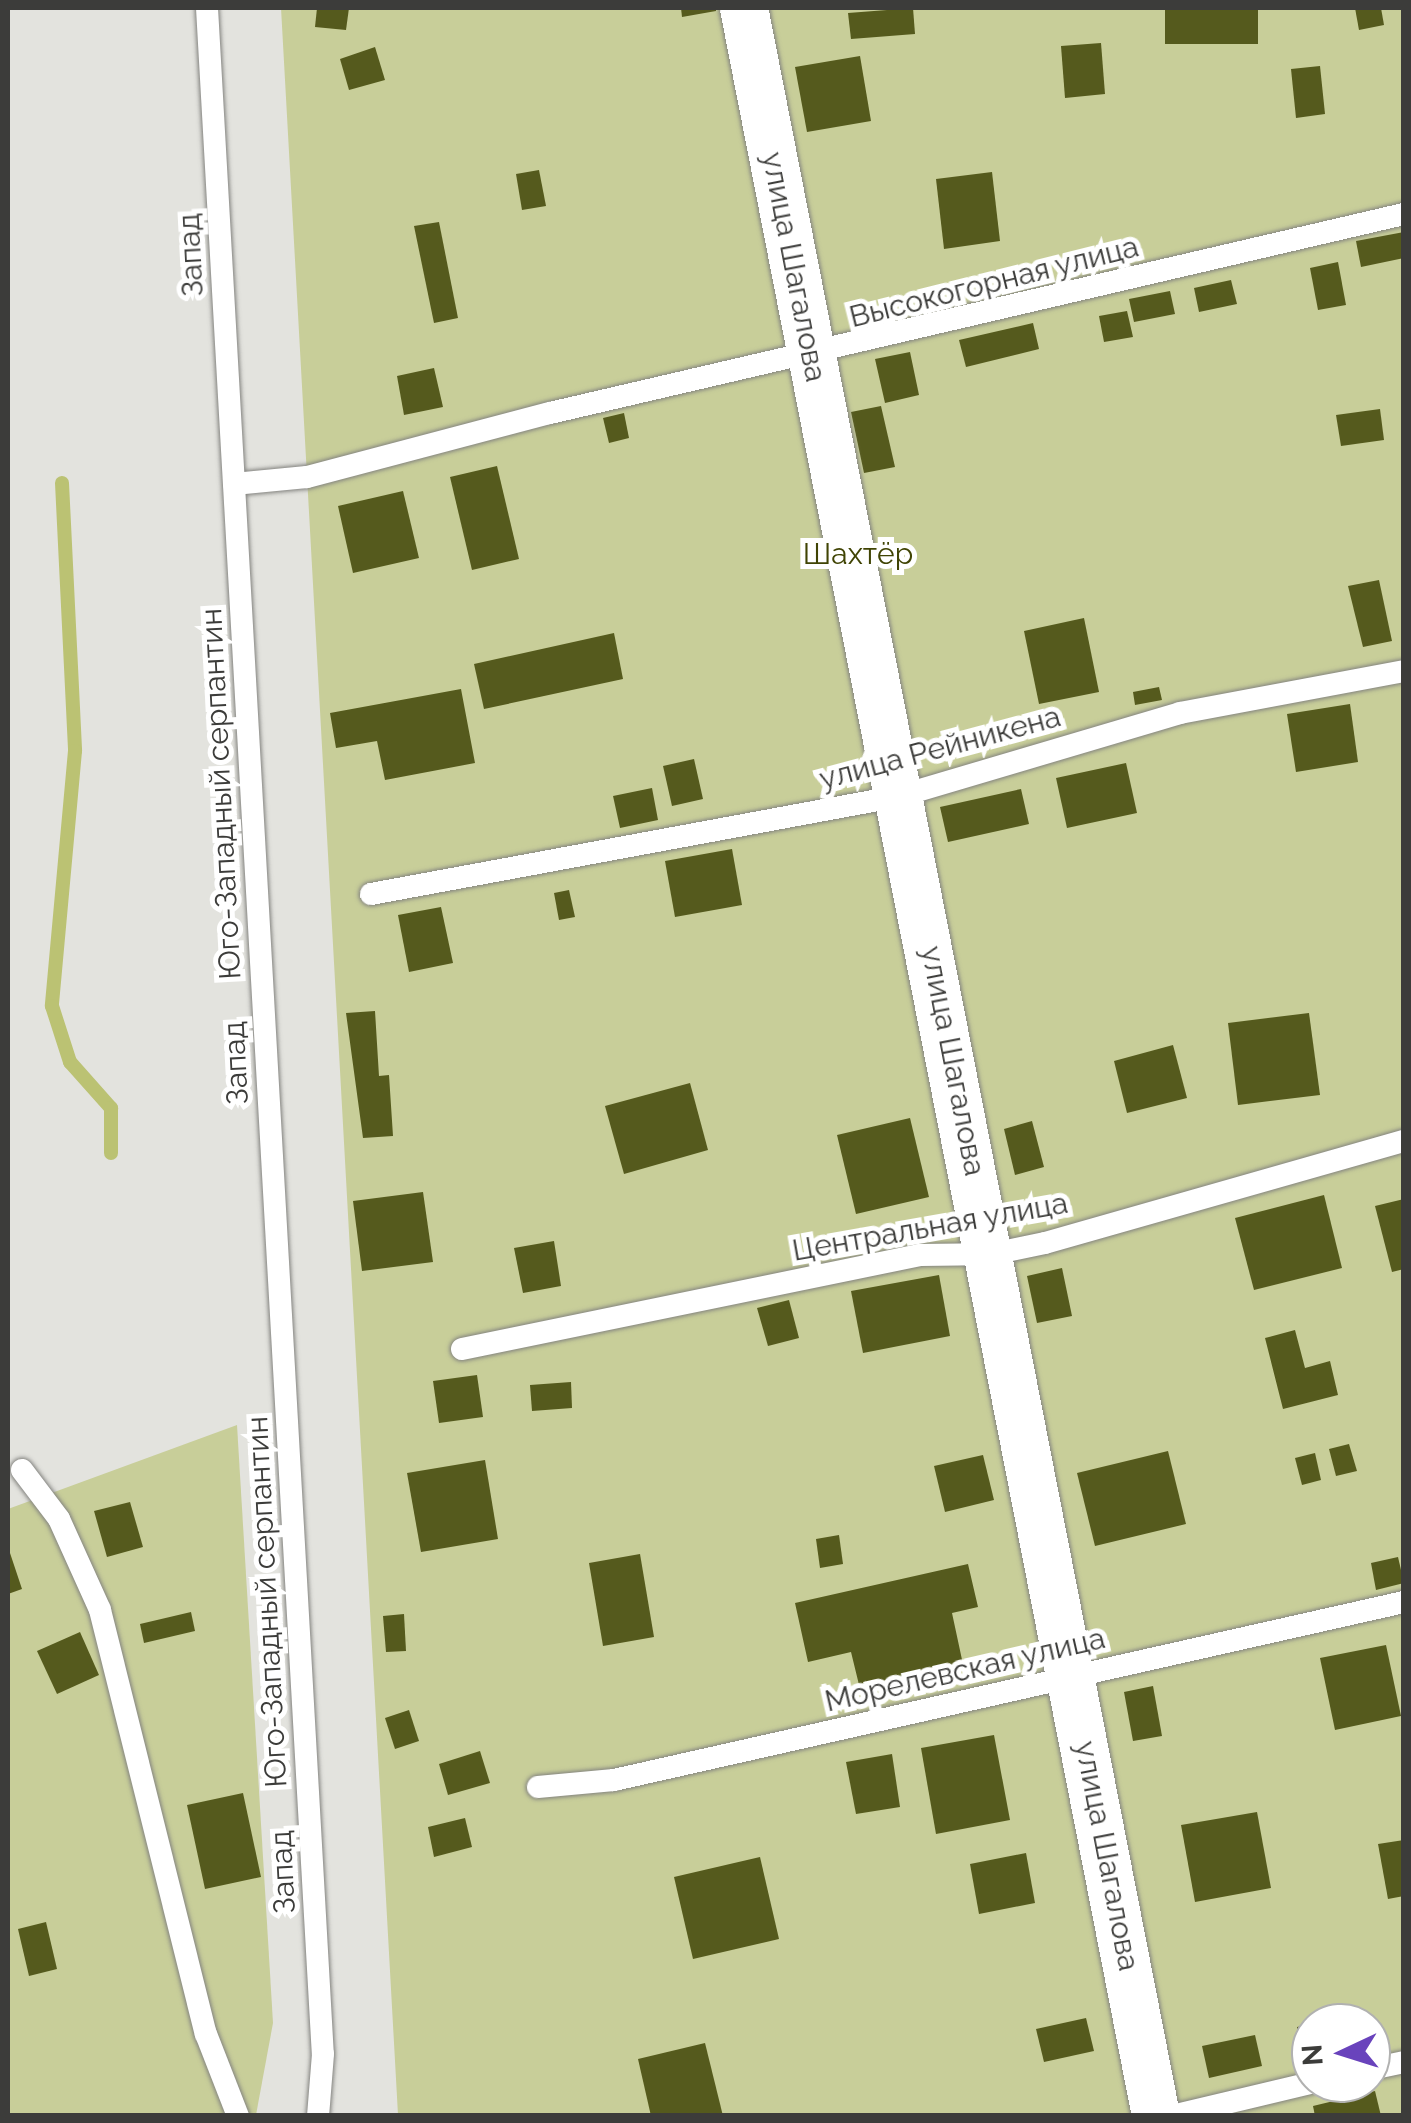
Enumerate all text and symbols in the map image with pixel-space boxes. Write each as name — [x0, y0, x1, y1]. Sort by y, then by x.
street label: улица Шагалова — [754, 149, 834, 385]
street label: Запад — [171, 212, 211, 298]
street label: Высокогорная улица — [845, 229, 1143, 335]
park label: Шахтёр — [803, 536, 913, 572]
street label: Юго-Западный серпантин — [193, 607, 249, 981]
street label: улица Рейникена — [815, 698, 1065, 798]
street label: улица Шагалова — [913, 943, 993, 1179]
street label: Запад — [216, 1020, 256, 1106]
street label: Центральная улица — [789, 1185, 1071, 1269]
street label: Юго-Западный серпантин — [239, 1415, 295, 1789]
street label: Морелевская улица — [821, 1620, 1109, 1720]
street label: улица Шагалова — [1067, 1738, 1147, 1974]
street label: Запад — [263, 1829, 303, 1915]
north arrow — [1291, 2003, 1391, 2103]
text: N — [1295, 2043, 1330, 2067]

